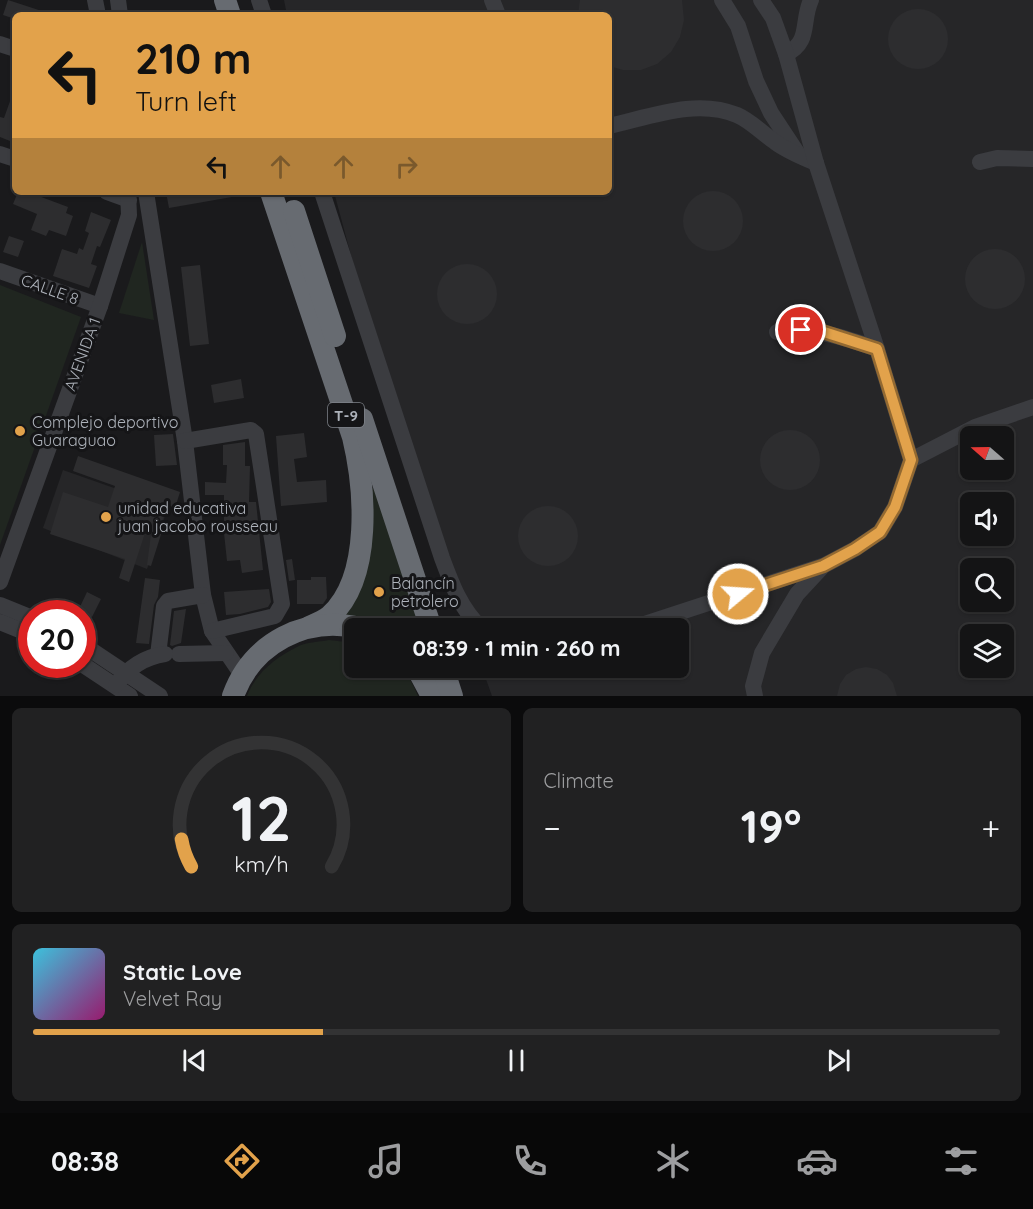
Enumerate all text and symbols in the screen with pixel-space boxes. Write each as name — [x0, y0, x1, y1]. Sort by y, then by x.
text: 210 m — [135, 32, 252, 85]
icon: left — [36, 36, 114, 114]
text: Turn left — [135, 84, 237, 118]
icon: left — [201, 150, 234, 183]
icon: ahead — [264, 150, 297, 183]
icon: ahead — [327, 150, 360, 183]
icon: right — [390, 150, 423, 183]
street label: CALLE 8 — [18, 269, 82, 309]
pin — [775, 304, 826, 355]
icon: arrive — [784, 313, 817, 346]
street label: AVENIDA 1 — [60, 315, 104, 393]
road number: T-9 — [328, 403, 364, 427]
place label: Complejo deportivo Guaraguao — [32, 412, 178, 450]
marker: Complejo deportivo Guaraguao — [13, 424, 27, 438]
north arrow — [960, 426, 1014, 480]
map controls — [960, 426, 1014, 678]
button: sound — [960, 492, 1014, 546]
place label: unidad educativa juan jacobo rousseau — [117, 498, 278, 536]
marker: unidad educativa juan jacobo rousseau — [99, 510, 113, 524]
button: search — [960, 558, 1014, 612]
position arrow — [706, 562, 770, 626]
place label: Balancín petrolero — [391, 573, 459, 611]
marker: Balancín petrolero — [372, 585, 386, 599]
speed limit sign: 20 — [18, 600, 96, 678]
button: layers — [960, 624, 1014, 678]
text: 08:39 · 1 min · 260 m — [412, 634, 621, 662]
text: Climate — [544, 768, 614, 793]
text: 12 — [231, 779, 291, 857]
text: 19° — [741, 798, 801, 854]
text: − — [544, 807, 561, 848]
text: + — [981, 807, 1000, 848]
text: km/h — [234, 851, 288, 877]
text: Static Love — [123, 958, 242, 986]
text: Velvet Ray — [123, 986, 222, 1011]
icon: previous — [178, 1044, 211, 1077]
icon: pause — [500, 1044, 533, 1077]
icon: next — [822, 1044, 855, 1077]
icon: directions — [221, 1140, 263, 1182]
icon: music — [365, 1140, 407, 1182]
icon: phone — [509, 1140, 551, 1182]
icon: climate — [652, 1140, 694, 1182]
icon: car — [796, 1140, 838, 1182]
icon: filters — [940, 1140, 982, 1182]
text: 08:38 — [51, 1144, 119, 1178]

